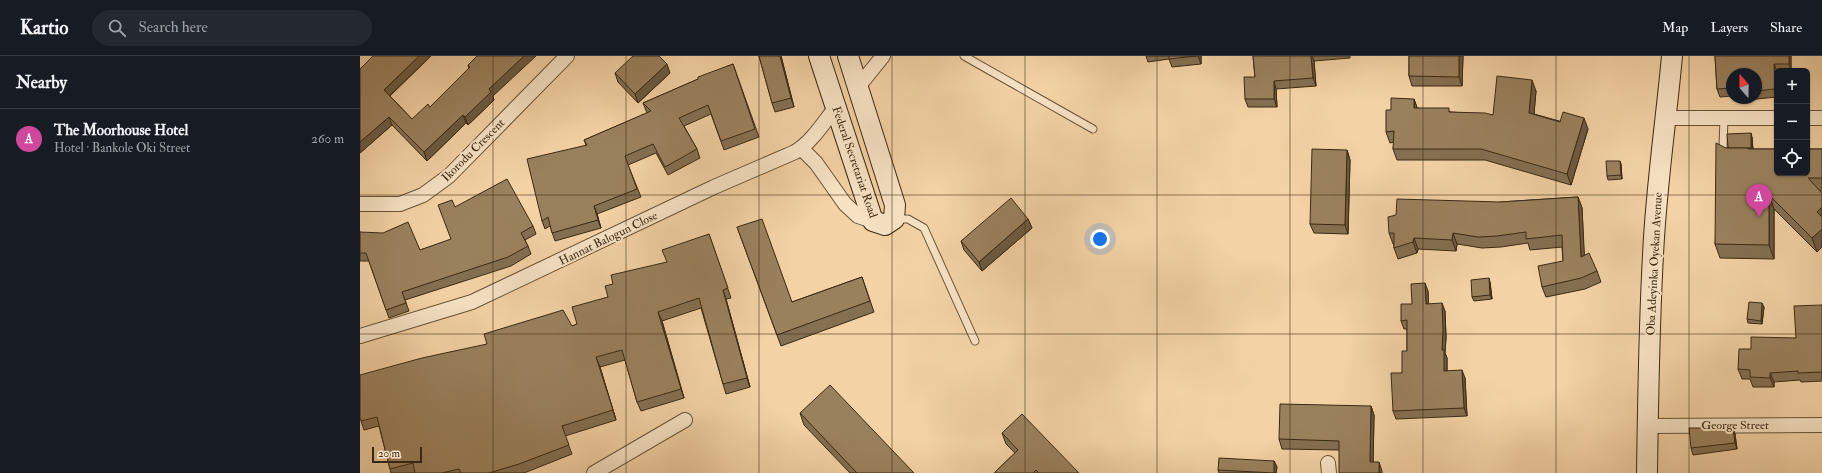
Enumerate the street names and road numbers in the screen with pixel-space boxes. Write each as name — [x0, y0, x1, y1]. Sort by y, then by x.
street label: Federal Secretariat Road — [828, 104, 881, 220]
street label: Ikorodu Crescent — [439, 116, 508, 185]
street label: Oba Adeyinka Oyekan Avenue — [1643, 192, 1666, 336]
street label: Hannat Balogun Close — [557, 208, 660, 269]
street label: George Street — [1701, 418, 1769, 433]

